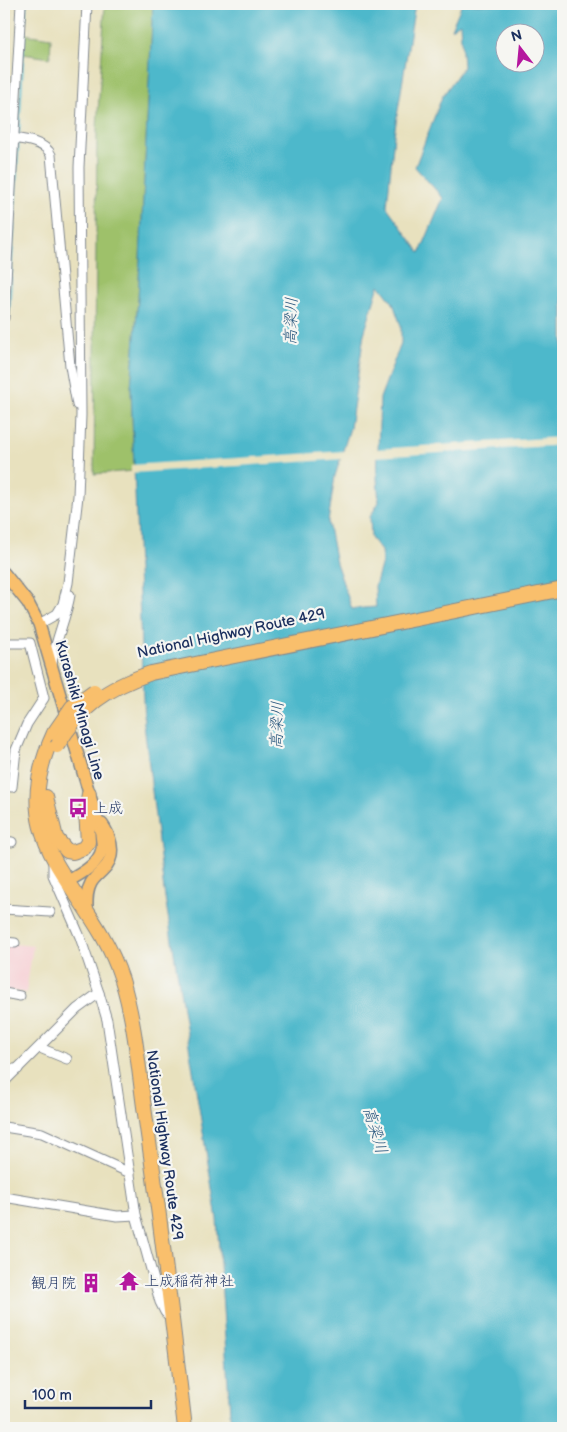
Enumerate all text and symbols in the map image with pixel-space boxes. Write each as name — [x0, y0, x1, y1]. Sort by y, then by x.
north arrow — [494, 22, 544, 72]
text: N — [509, 26, 524, 46]
water label: 高梁川 — [281, 297, 302, 345]
street label: National Highway Route 429 — [135, 604, 327, 663]
street label: Kurashiki Minagi Line — [50, 638, 109, 782]
water label: 高梁川 — [267, 701, 288, 749]
bus stop icon: 上成 — [67, 797, 89, 819]
place label: 上成 — [93, 799, 123, 818]
street label: National Highway Route 429 — [142, 1049, 187, 1241]
water label: 高梁川 — [358, 1105, 391, 1156]
temple icon: 上成稲荷神社 — [118, 1270, 140, 1292]
building icon: 観月院 — [80, 1272, 102, 1294]
place label: 上成稲荷神社 — [144, 1272, 234, 1291]
place label: 観月院 — [31, 1274, 76, 1293]
scale bar — [25, 1377, 151, 1409]
text: 100 m — [32, 1386, 72, 1405]

